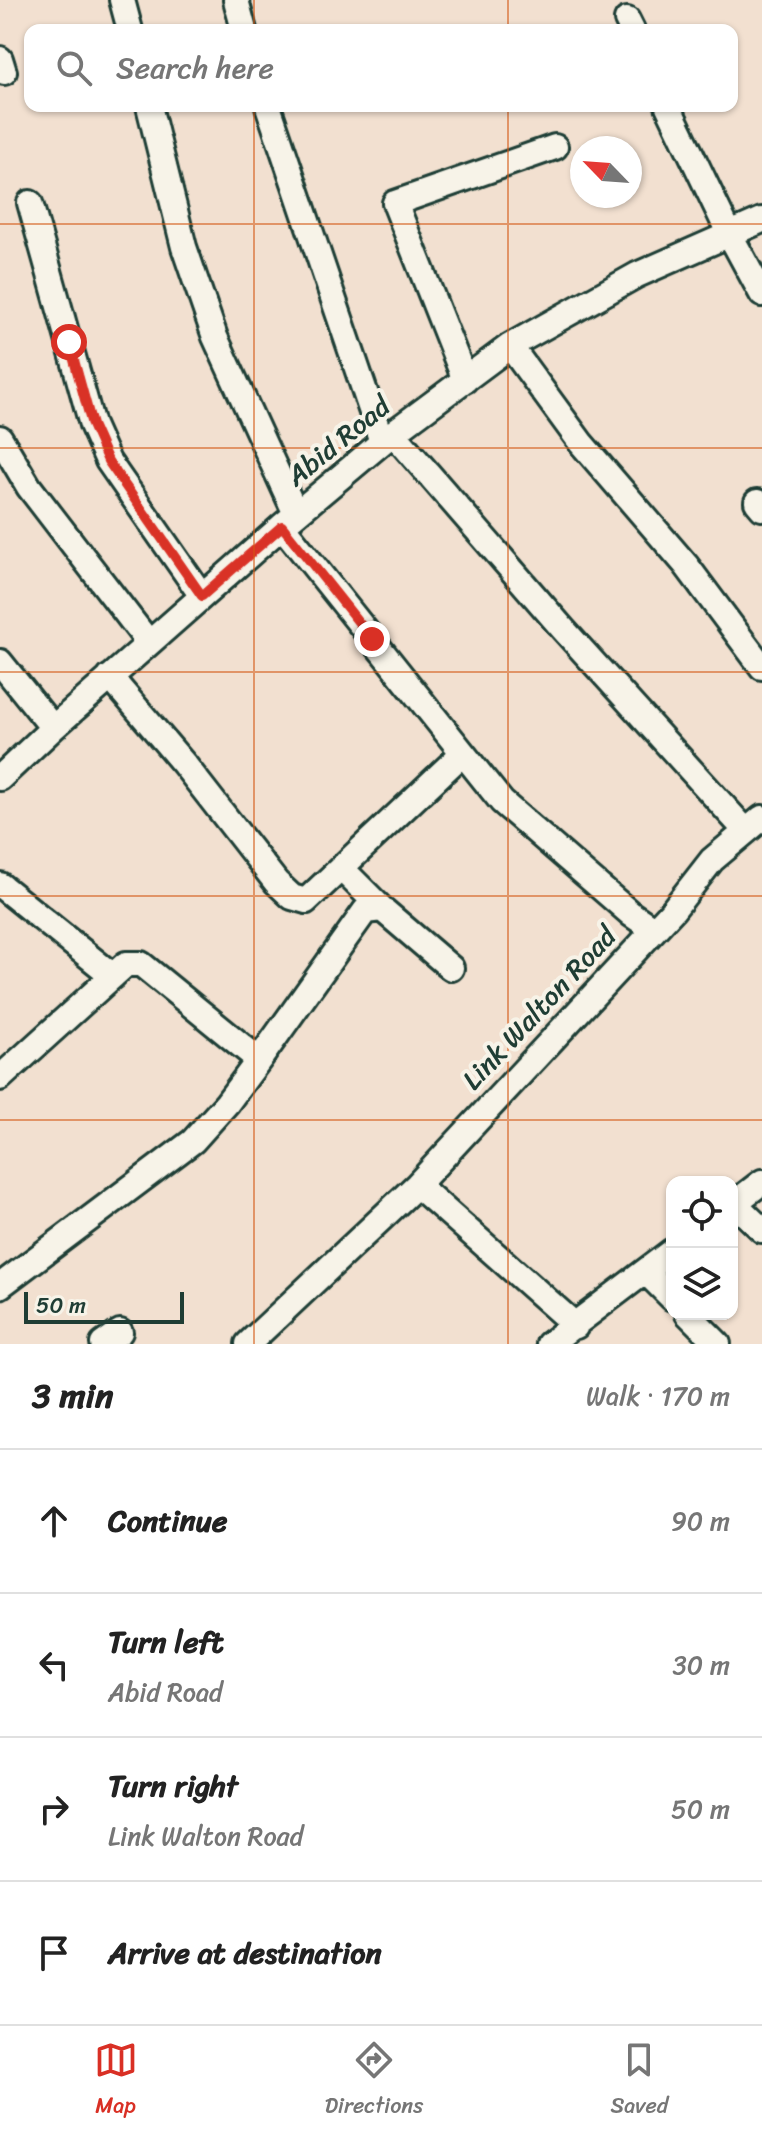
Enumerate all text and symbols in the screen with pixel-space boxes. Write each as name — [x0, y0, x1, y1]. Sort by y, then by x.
search box — [24, 24, 738, 112]
text: Search here — [116, 41, 274, 95]
icon: search — [52, 46, 96, 90]
north arrow — [570, 136, 642, 208]
route start — [51, 324, 87, 360]
street label: Abid Road — [274, 382, 403, 500]
route end — [354, 621, 390, 657]
street label: Link Walton Road — [449, 913, 630, 1102]
map controls — [666, 1176, 738, 1320]
button: locate — [666, 1176, 738, 1248]
button: layers — [666, 1248, 738, 1320]
text: 50 m — [36, 1286, 86, 1325]
scale bar — [24, 1288, 184, 1324]
text: 3 min — [32, 1366, 113, 1426]
text: Walk · 170 m — [586, 1373, 730, 1419]
text: Continue — [108, 1494, 227, 1548]
text: 90 m — [671, 1498, 730, 1544]
icon: ahead — [32, 1499, 76, 1543]
text: Turn left — [108, 1615, 224, 1669]
text: 30 m — [673, 1642, 730, 1688]
icon: left — [32, 1643, 76, 1687]
text: Abid Road — [108, 1669, 223, 1715]
text: Turn right — [108, 1759, 238, 1813]
text: 50 m — [671, 1786, 730, 1832]
icon: right — [32, 1787, 76, 1831]
text: Link Walton Road — [108, 1813, 303, 1859]
text: Arrive at destination — [108, 1926, 382, 1980]
icon: arrive — [32, 1931, 76, 1975]
tab: Map — [94, 2038, 138, 2125]
tab: Directions — [325, 2038, 423, 2125]
tab: Saved — [610, 2038, 668, 2125]

